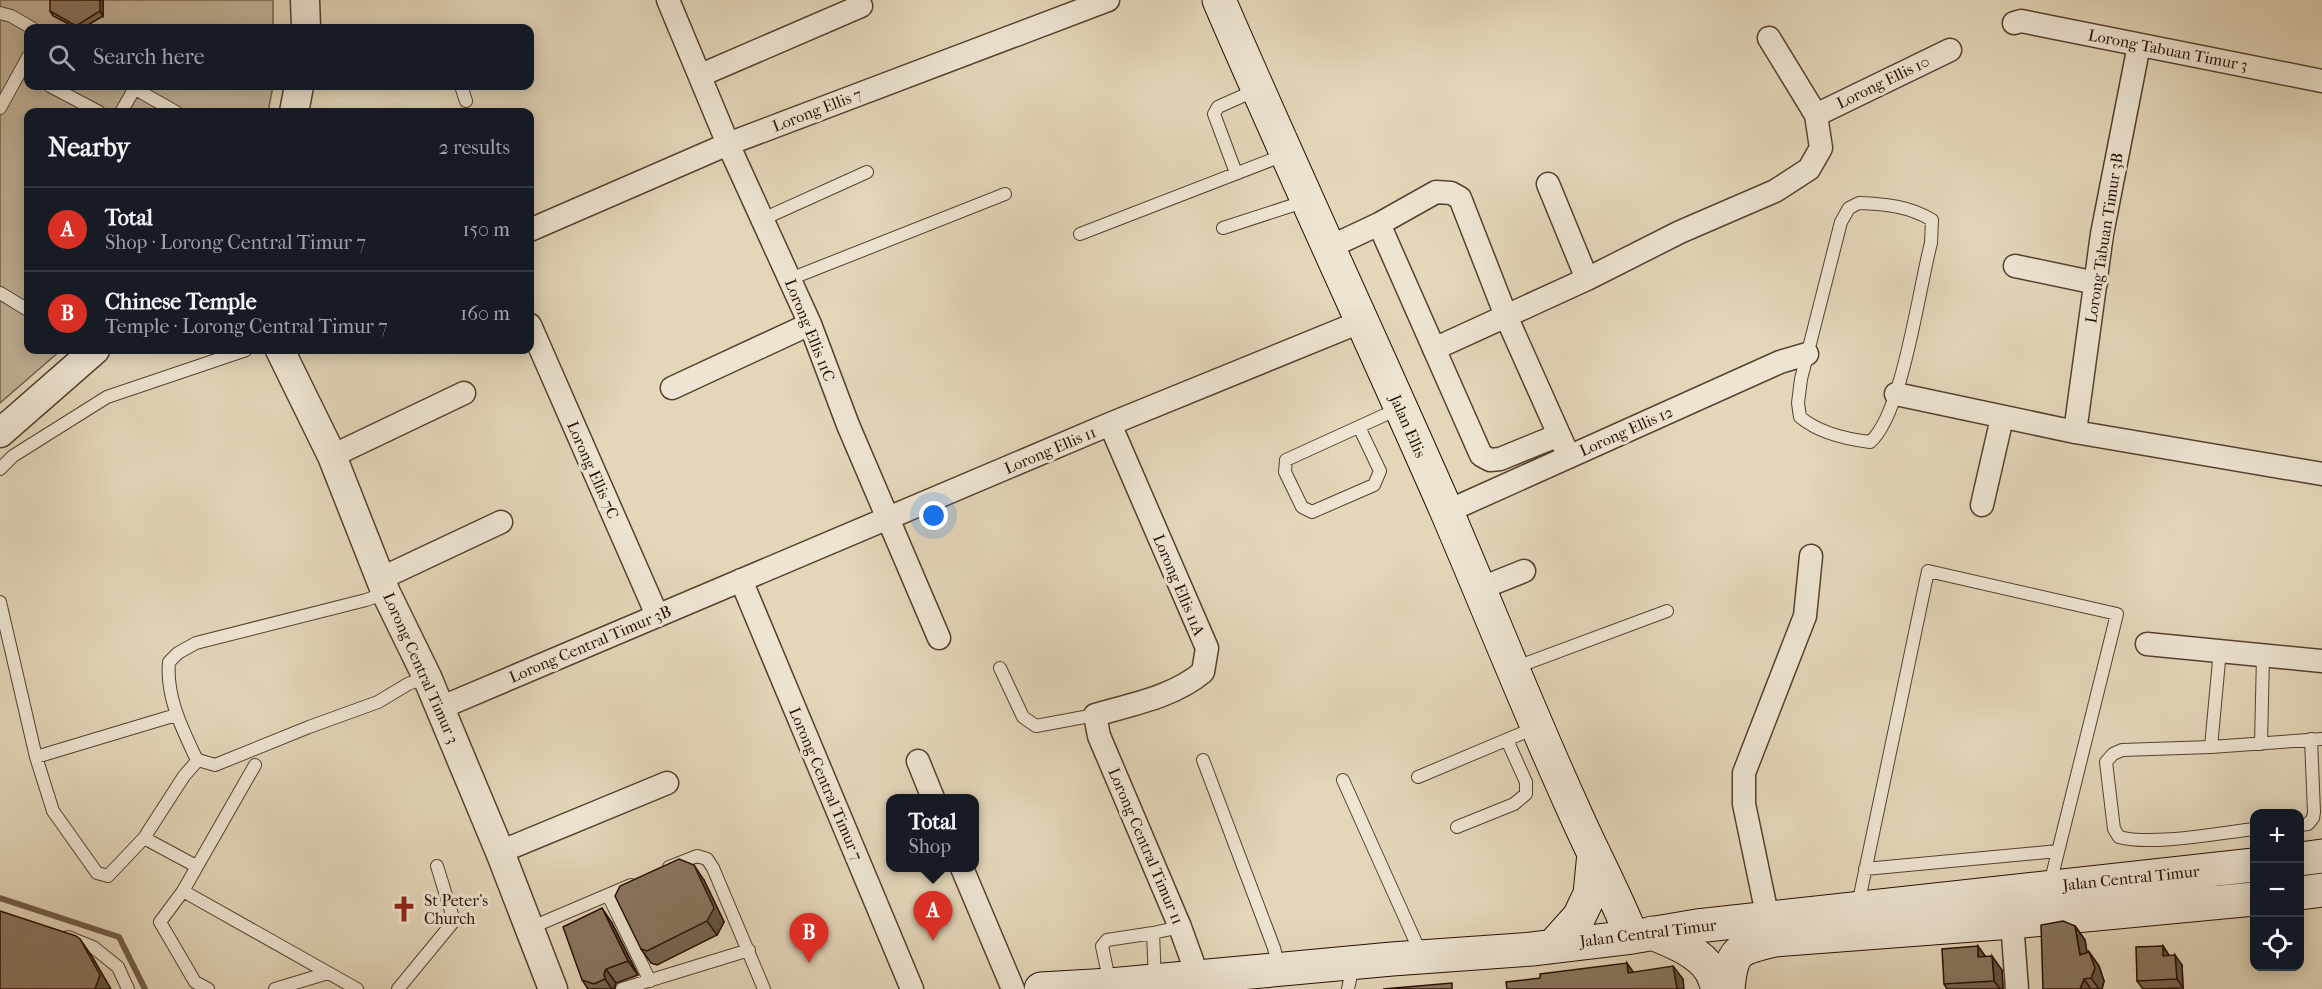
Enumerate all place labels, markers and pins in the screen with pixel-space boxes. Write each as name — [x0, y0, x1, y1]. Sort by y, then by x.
place label: St Peter’s Church — [424, 891, 488, 928]
pin: A — [914, 892, 952, 941]
church icon: St Peter’s Church — [389, 894, 419, 924]
pin: B — [790, 914, 828, 963]

